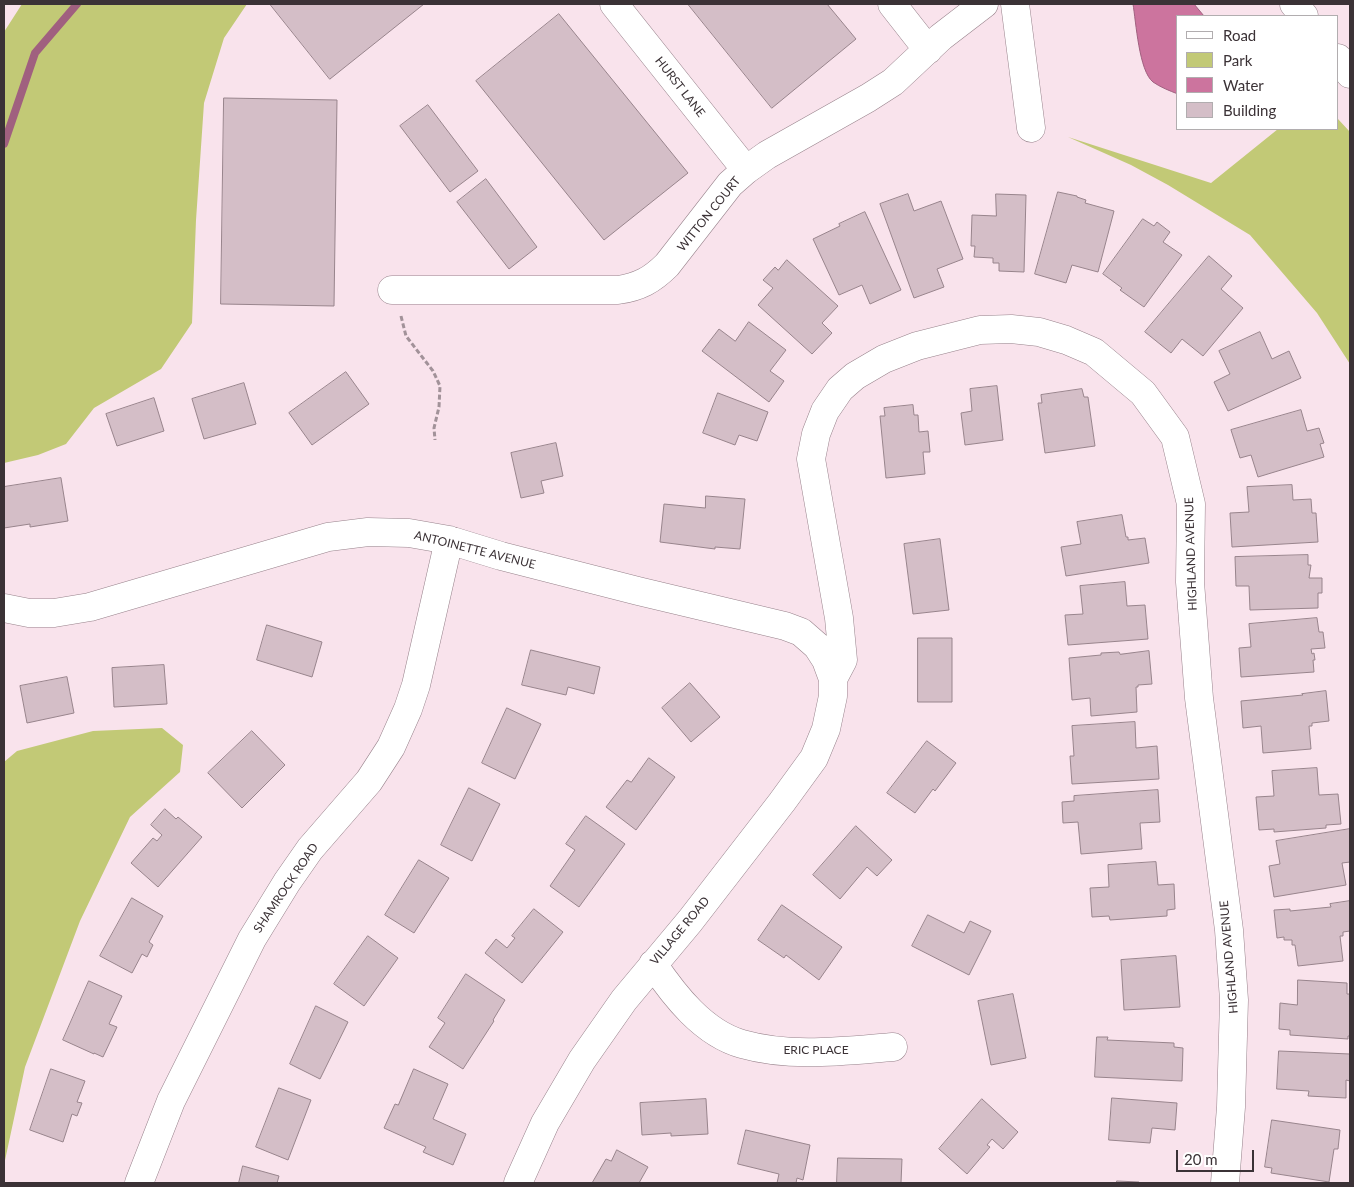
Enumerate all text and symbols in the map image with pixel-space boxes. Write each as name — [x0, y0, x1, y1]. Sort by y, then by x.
legend — [1176, 15, 1339, 130]
text: Road — [1223, 26, 1256, 44]
text: Park — [1223, 51, 1252, 69]
street label: HURST LANE — [652, 54, 708, 120]
text: Water — [1223, 76, 1264, 94]
text: Building — [1223, 101, 1276, 119]
street label: WITTON COURT — [674, 174, 744, 254]
street label: HIGHLAND AVENUE — [1182, 497, 1200, 611]
street label: ANTOINETTE AVENUE — [413, 528, 537, 572]
street label: SHAMROCK ROAD — [251, 840, 321, 936]
street label: VILLAGE ROAD — [647, 894, 713, 968]
street label: HIGHLAND AVENUE — [1217, 900, 1241, 1014]
street label: ERIC PLACE — [783, 1043, 849, 1057]
scale bar — [1179, 1140, 1256, 1172]
text: 20 m — [1184, 1150, 1218, 1168]

